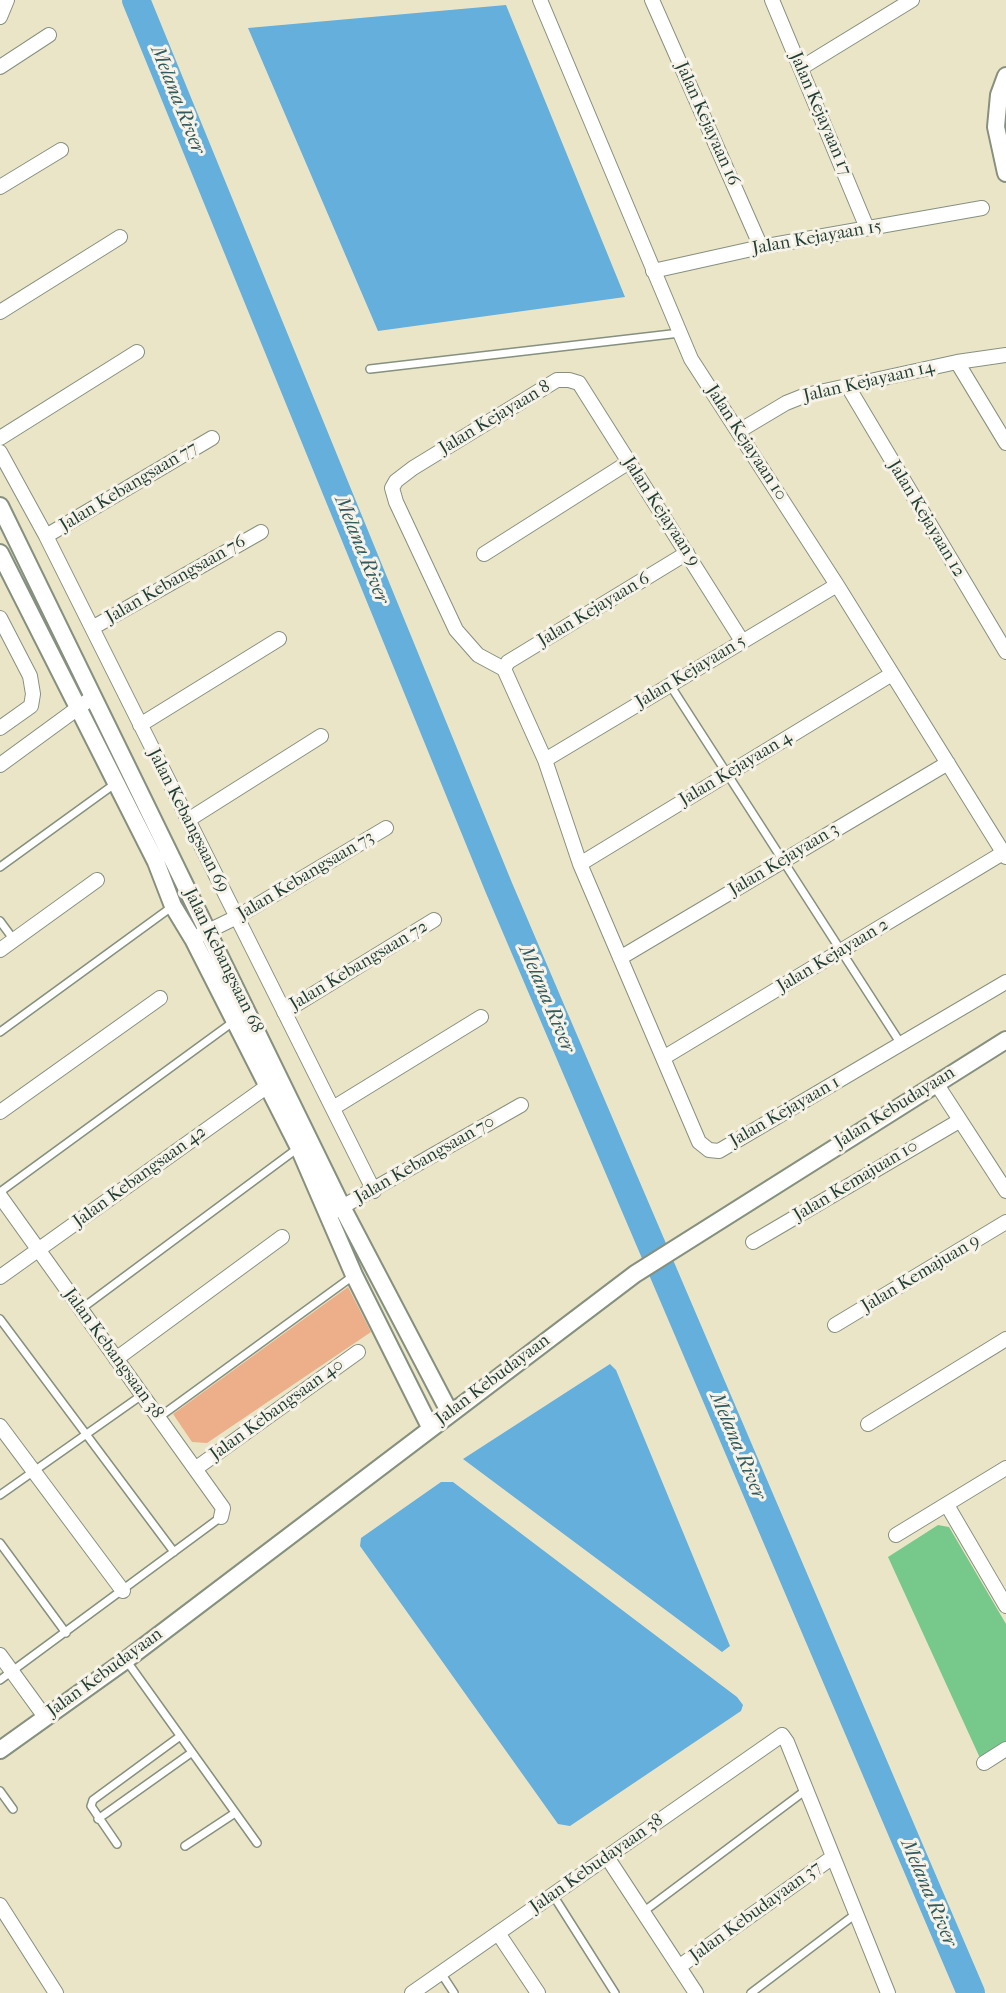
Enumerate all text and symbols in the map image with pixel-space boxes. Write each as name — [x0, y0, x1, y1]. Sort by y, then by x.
water label: Melana River — [144, 42, 210, 158]
street label: Jalan Kejayaan 17 — [784, 49, 856, 179]
street label: Jalan Kejayaan 16 — [670, 59, 744, 189]
street label: Jalan Kejayaan 15 — [751, 216, 883, 260]
street label: Jalan Kejayaan 14 — [801, 356, 937, 408]
street label: Jalan Kejayaan 8 — [435, 376, 555, 460]
street label: Jalan Kejayaan 10 — [701, 381, 791, 505]
street label: Jalan Kebangsaan 77 — [56, 437, 202, 537]
street label: Jalan Kejayaan 9 — [618, 453, 704, 571]
street label: Jalan Kejayaan 12 — [883, 457, 969, 581]
water label: Melana River — [328, 492, 394, 608]
street label: Jalan Kebangsaan 76 — [102, 531, 250, 629]
street label: Jalan Kejayaan 6 — [534, 568, 654, 652]
street label: Jalan Kejayaan 5 — [632, 631, 750, 713]
street label: Jalan Kejayaan 4 — [676, 727, 796, 811]
street label: Jalan Kebangsaan 69 — [142, 745, 234, 897]
street label: Jalan Kejayaan 3 — [725, 819, 843, 901]
street label: Jalan Kebangsaan 73 — [234, 827, 378, 925]
street label: Jalan Kebangsaan 68 — [179, 885, 267, 1037]
street label: Jalan Kejayaan 2 — [773, 914, 893, 998]
street label: Jalan Kebangsaan 72 — [286, 916, 432, 1016]
water label: Melana River — [513, 942, 579, 1056]
street label: Jalan Kebudayaan — [831, 1062, 959, 1154]
street label: Jalan Kejayaan 1 — [726, 1072, 844, 1152]
street label: Jalan Kebangsaan 70 — [351, 1111, 499, 1209]
street label: Jalan Kebangsaan 42 — [69, 1121, 211, 1233]
street label: Jalan Kemajuan 10 — [790, 1135, 922, 1227]
street label: Jalan Kemajuan 9 — [858, 1230, 984, 1318]
street label: Jalan Kebangsaan 38 — [58, 1285, 168, 1423]
street label: Jalan Kebudayaan — [432, 1330, 554, 1430]
street label: Jalan Kebangsaan 40 — [206, 1354, 348, 1466]
water label: Melana River — [704, 1389, 770, 1503]
street label: Jalan Kebudayaan — [43, 1624, 167, 1722]
street label: Jalan Kebudayaan 38 — [526, 1810, 668, 1918]
water label: Melana River — [895, 1836, 961, 1950]
street label: Jalan Kebudayaan 37 — [686, 1857, 826, 1967]

